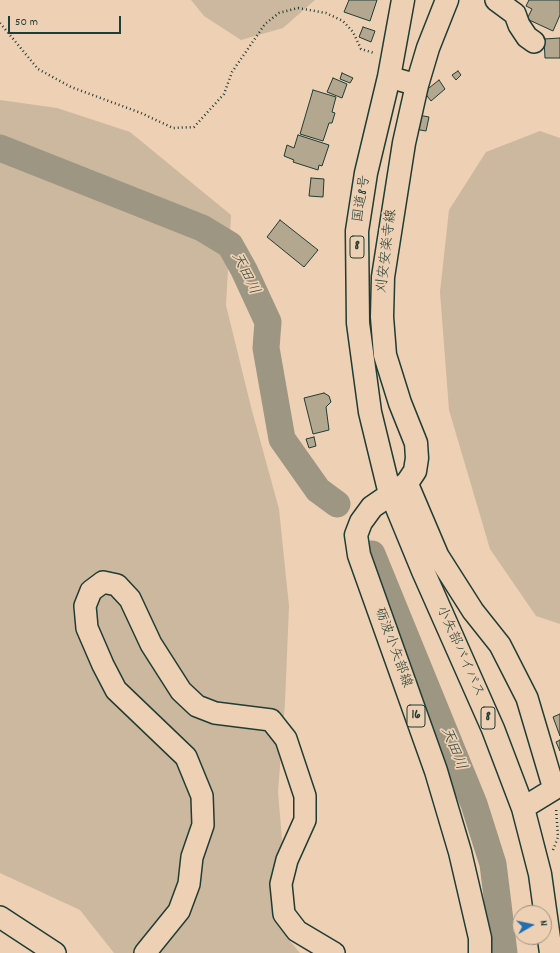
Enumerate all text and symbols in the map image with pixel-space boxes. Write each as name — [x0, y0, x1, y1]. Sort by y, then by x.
scale bar — [10, 8, 123, 34]
text: 50 m — [15, 14, 38, 31]
street label: 国道8号 — [351, 174, 375, 224]
street label: 刈安安楽寺線 — [375, 208, 401, 294]
road number: 8 — [350, 236, 364, 258]
water label: 天田川 — [226, 250, 262, 298]
street label: 小矢部バイパス — [431, 604, 487, 700]
street label: 砺波小矢部線 — [370, 606, 414, 690]
road number: 16 — [407, 705, 425, 727]
road number: 8 — [481, 707, 495, 729]
water label: 天田川 — [435, 725, 469, 773]
north arrow — [512, 905, 552, 945]
text: N — [535, 919, 551, 927]

